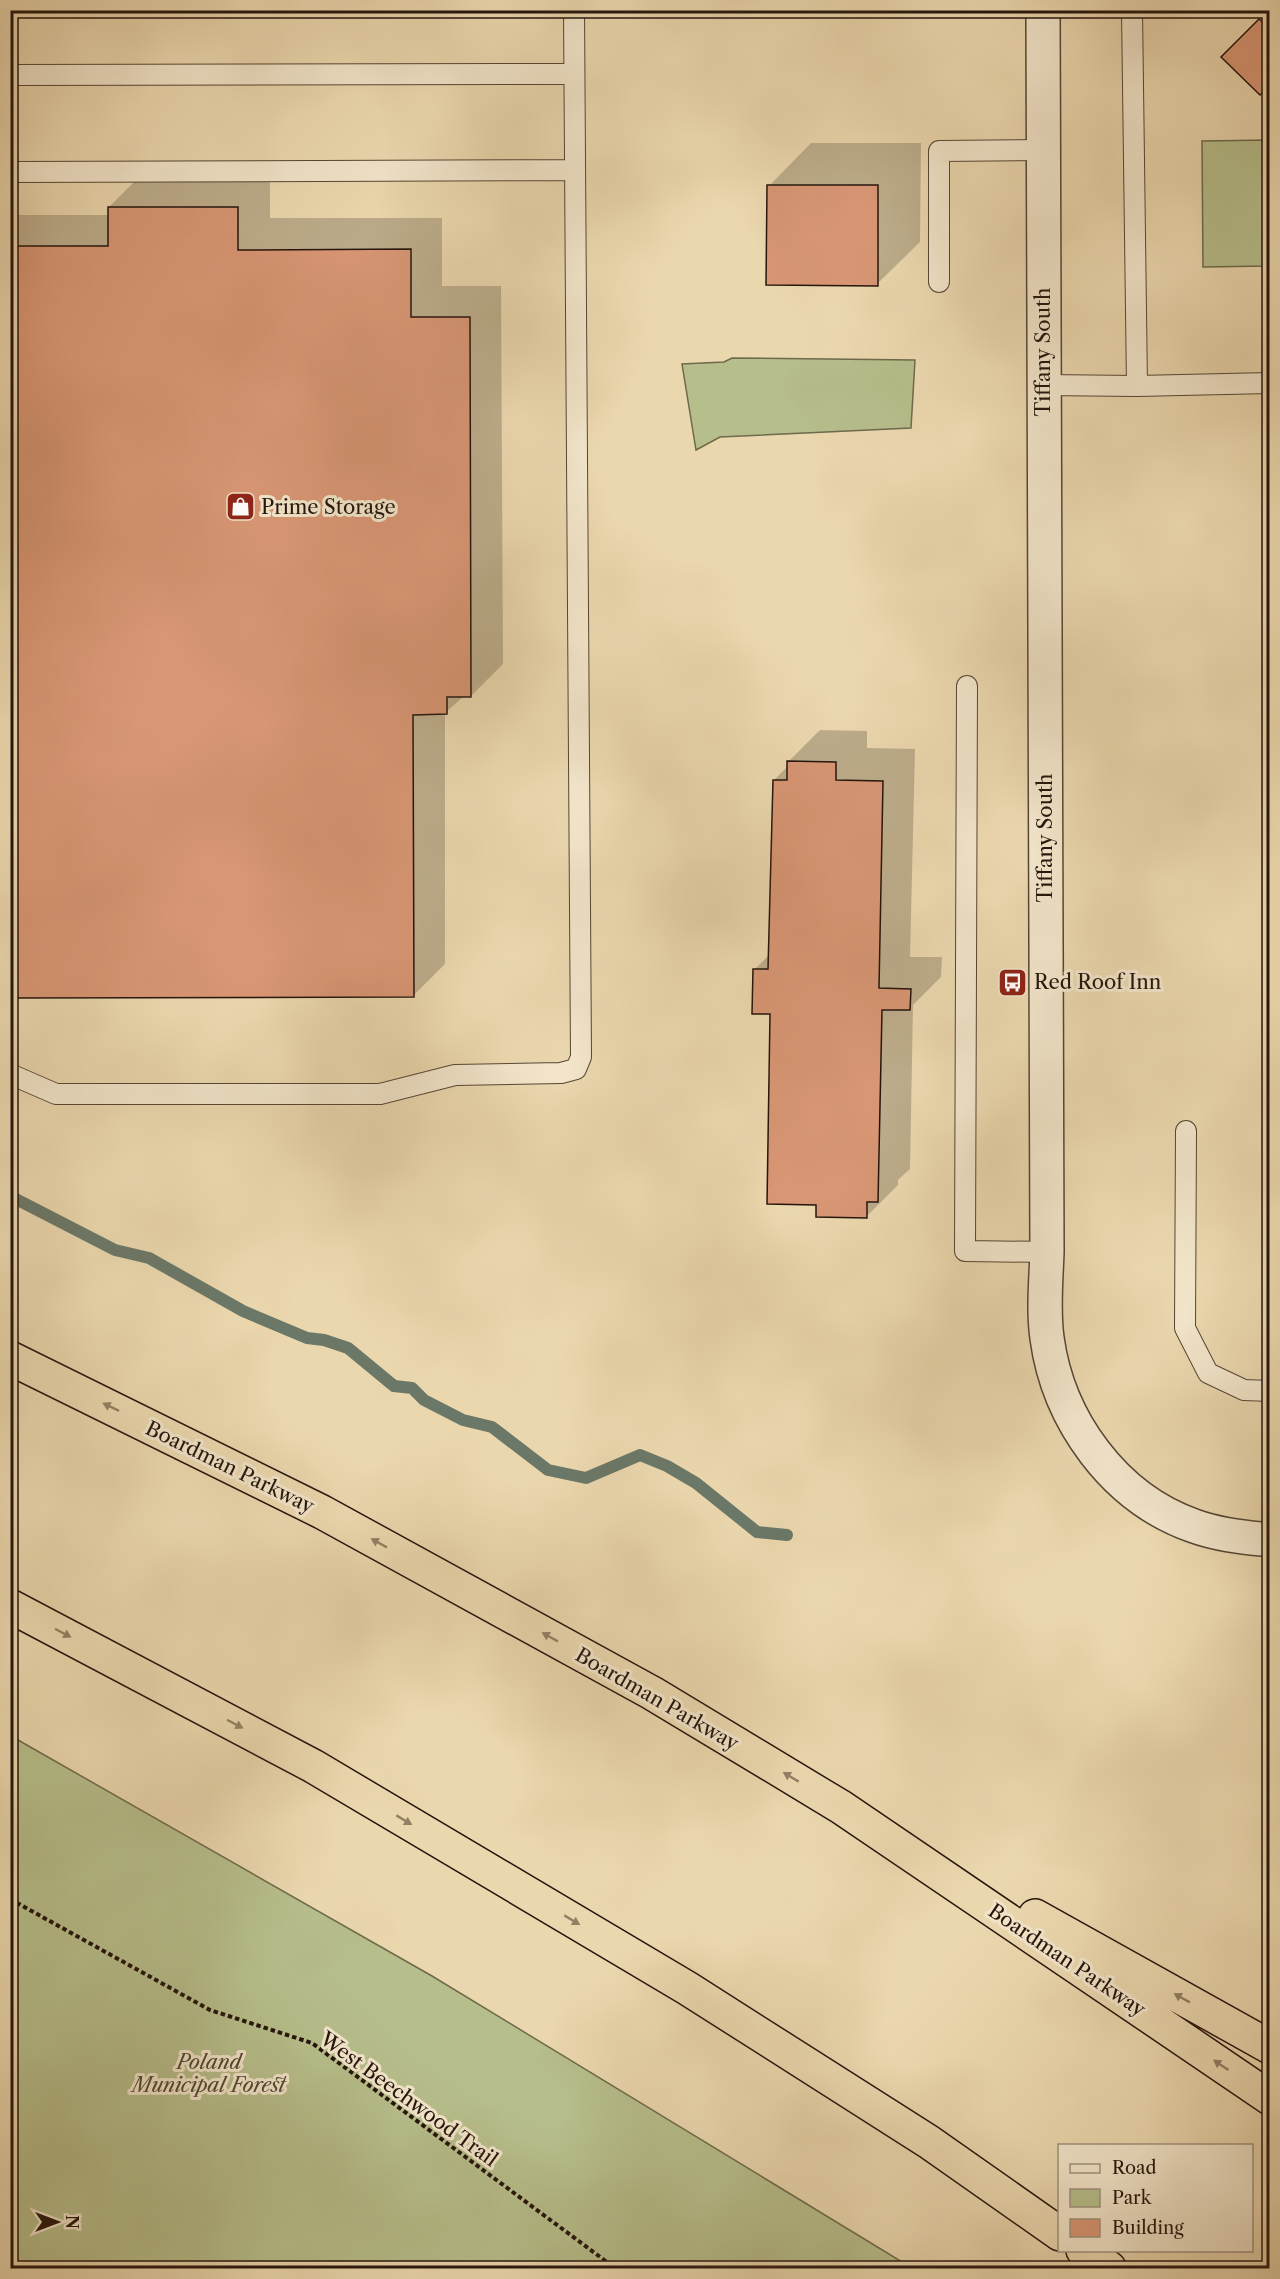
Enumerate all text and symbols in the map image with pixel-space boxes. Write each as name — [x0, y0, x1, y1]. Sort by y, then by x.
street label: Tiffany South — [1031, 287, 1055, 417]
shop icon: Prime Storage — [224, 491, 256, 523]
place label: Prime Storage — [261, 495, 396, 519]
street label: Tiffany South — [1033, 773, 1057, 903]
bus stop icon: Red Roof Inn — [997, 966, 1029, 998]
place label: Red Roof Inn — [1034, 970, 1162, 994]
one-way arrow — [103, 1403, 120, 1412]
street label: Boardman Parkway — [142, 1416, 319, 1519]
one-way arrow — [370, 1538, 387, 1548]
one-way arrow — [54, 1628, 71, 1637]
one-way arrow — [541, 1632, 558, 1642]
street label: Boardman Parkway — [571, 1643, 744, 1756]
one-way arrow — [226, 1719, 243, 1729]
one-way arrow — [783, 1772, 799, 1783]
one-way arrow — [396, 1815, 413, 1825]
street label: Boardman Parkway — [984, 1899, 1151, 2022]
one-way arrow — [564, 1914, 580, 1925]
one-way arrow — [1174, 1992, 1190, 2003]
street label: West Beechwood Trail — [315, 2026, 502, 2171]
park label: Poland Municipal Forest — [130, 2050, 287, 2097]
one-way arrow — [1213, 2060, 1229, 2071]
legend — [1058, 2144, 1253, 2252]
text: Road — [1112, 2157, 1157, 2179]
text: Park — [1112, 2187, 1153, 2209]
north arrow — [27, 2192, 87, 2252]
text: N — [62, 2215, 82, 2229]
text: Building — [1112, 2217, 1184, 2239]

